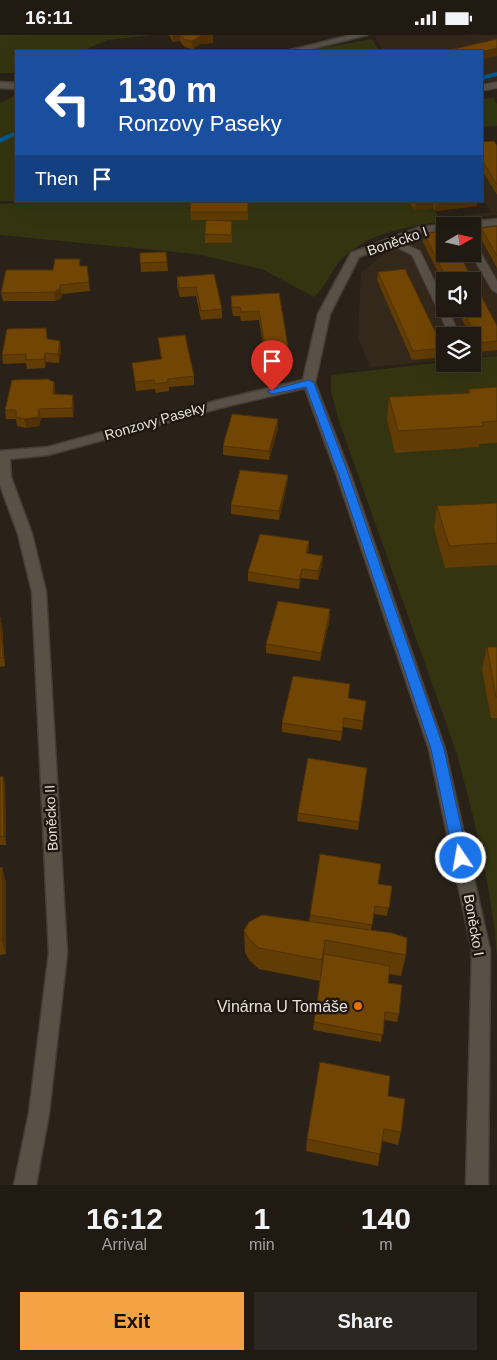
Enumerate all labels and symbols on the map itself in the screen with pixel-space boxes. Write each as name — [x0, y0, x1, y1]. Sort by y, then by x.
north arrow — [436, 217, 481, 263]
street label: Boněcko I — [365, 223, 429, 259]
pin — [251, 340, 293, 391]
street label: Ronzovy Paseky — [103, 399, 207, 443]
street label: Boněcko II — [41, 785, 61, 851]
position arrow — [434, 831, 486, 883]
street label: Boněcko I — [461, 893, 487, 957]
place label: Vinárna U Tomáše — [217, 998, 348, 1015]
marker: Vinárna U Tomáše — [352, 1000, 364, 1012]

